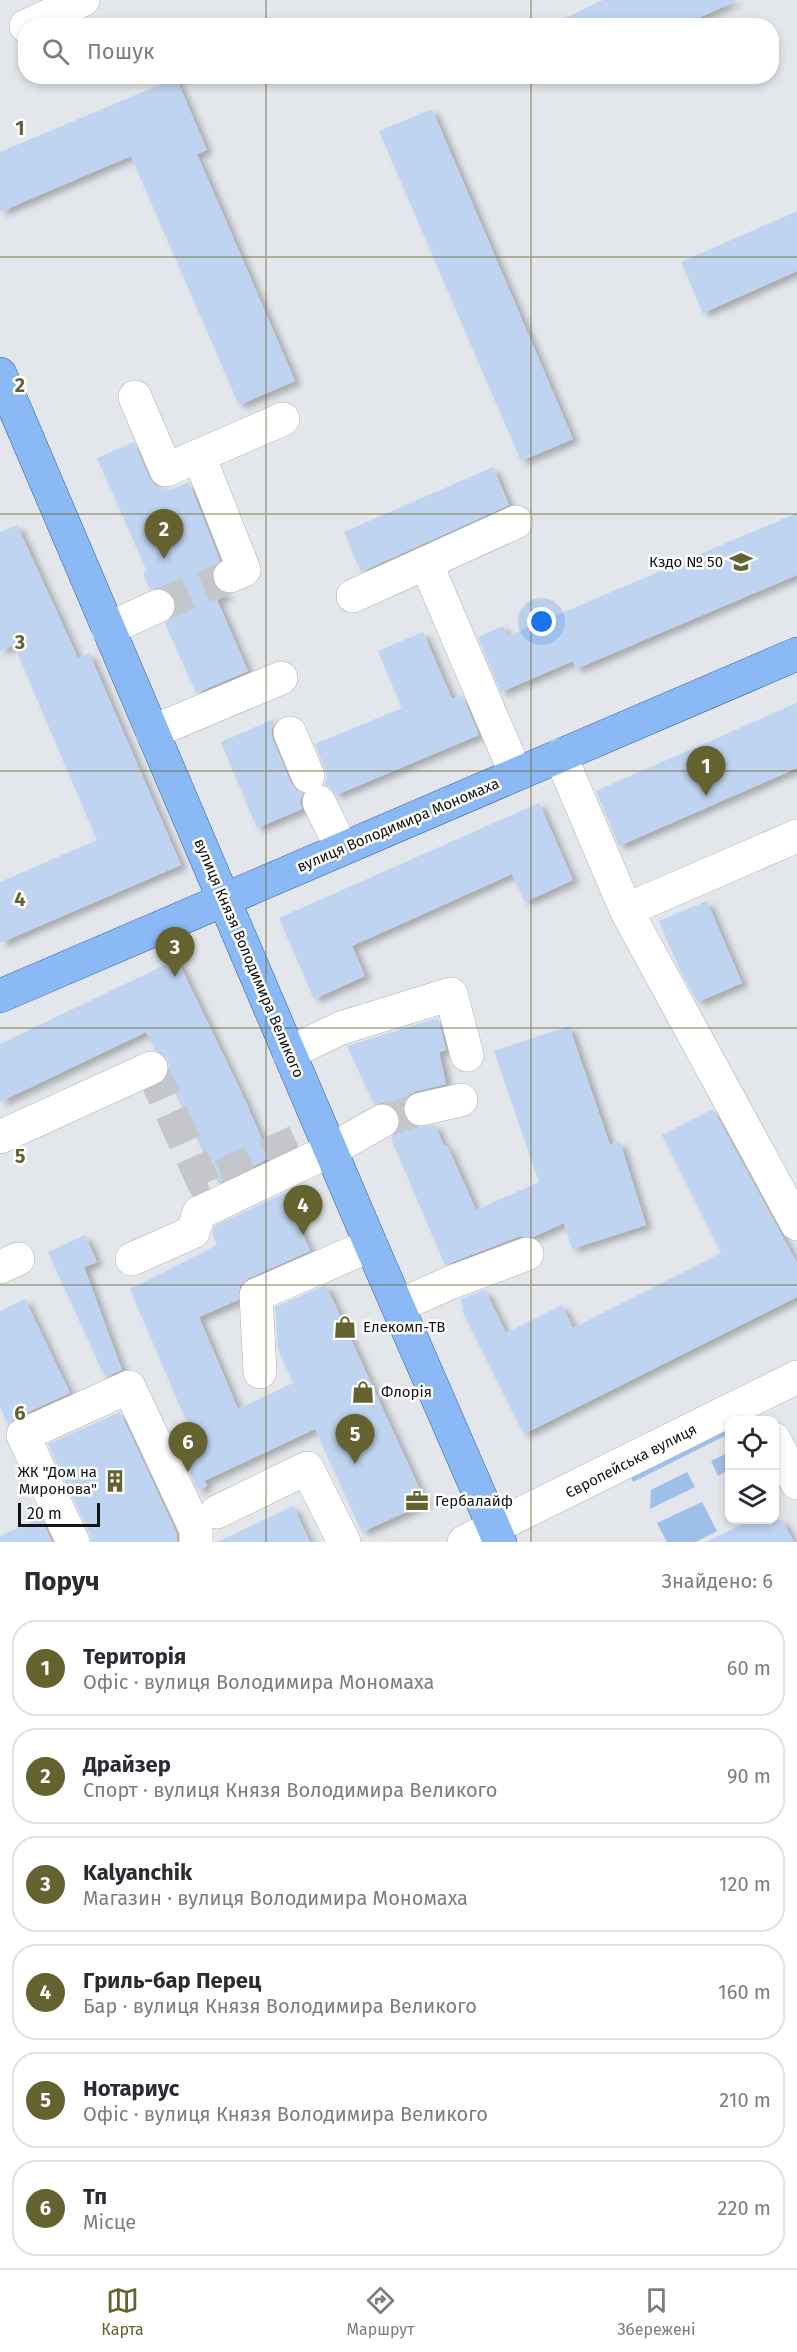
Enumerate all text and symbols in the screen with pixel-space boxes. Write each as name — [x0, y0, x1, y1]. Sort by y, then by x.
search box — [18, 18, 779, 84]
icon: search — [39, 35, 72, 68]
text: Пошук — [87, 38, 154, 65]
text: 1 — [15, 116, 25, 140]
text: 2 — [15, 373, 25, 397]
pin: 2 — [144, 510, 184, 559]
school or university icon: Кздо № 50 — [728, 549, 754, 575]
place label: Кздо № 50 — [649, 553, 723, 571]
your location — [527, 607, 556, 636]
text: 3 — [14, 630, 25, 654]
pin: 1 — [686, 746, 726, 796]
street label: вулиця Володимира Мономаха — [294, 774, 502, 876]
street label: вулиця Князя Володимира Великого — [190, 836, 308, 1080]
text: 4 — [14, 887, 26, 911]
pin: 3 — [156, 928, 195, 977]
text: 5 — [15, 1144, 26, 1168]
pin: 4 — [284, 1186, 322, 1235]
shop icon: Елекомп-ТВ — [332, 1314, 358, 1340]
place label: Елекомп-ТВ — [363, 1318, 445, 1336]
shop icon: Флорія — [350, 1379, 376, 1405]
place label: Флорія — [381, 1383, 432, 1401]
text: 6 — [14, 1401, 26, 1425]
pin: 5 — [336, 1414, 374, 1464]
map controls — [725, 1416, 779, 1524]
button: locate — [725, 1416, 779, 1470]
street label: Європейська вулиця — [562, 1420, 700, 1502]
pin: 6 — [168, 1422, 207, 1472]
place label: ЖК "Дом на Миронова" — [17, 1463, 97, 1498]
building icon: ЖК "Дом на Миронова" — [102, 1468, 128, 1494]
button: layers — [725, 1470, 779, 1524]
office icon: Гербалайф — [404, 1488, 430, 1514]
place label: Гербалайф — [435, 1492, 513, 1510]
scale bar — [18, 1500, 100, 1528]
text: 20 m — [27, 1504, 62, 1523]
text: Поруч — [24, 1566, 100, 1597]
text: Знайдено: 6 — [662, 1569, 773, 1593]
text: Територія — [83, 1643, 186, 1670]
text: 1 — [41, 1656, 50, 1680]
text: 60 m — [727, 1656, 771, 1680]
text: Офіс · вулиця Володимира Мономаха — [83, 1670, 434, 1694]
text: Драйзер — [83, 1751, 171, 1778]
text: 2 — [40, 1764, 51, 1788]
text: 90 m — [727, 1764, 771, 1788]
text: Спорт · вулиця Князя Володимира Великого — [83, 1778, 497, 1802]
text: Kalyanchik — [83, 1859, 192, 1886]
text: 3 — [40, 1872, 51, 1896]
text: 120 m — [719, 1872, 771, 1896]
text: Магазин · вулиця Володимира Мономаха — [83, 1886, 468, 1910]
text: Гриль-бар Перец — [83, 1967, 261, 1994]
text: 4 — [40, 1980, 51, 2004]
text: 160 m — [718, 1980, 771, 2004]
text: Бар · вулиця Князя Володимира Великого — [83, 1994, 477, 2018]
text: Нотариус — [83, 2075, 179, 2102]
text: 5 — [40, 2088, 51, 2112]
text: 210 m — [719, 2088, 771, 2112]
text: Офіс · вулиця Князя Володимира Великого — [83, 2102, 488, 2126]
text: Тп — [83, 2183, 107, 2210]
text: 6 — [40, 2196, 51, 2220]
text: 220 m — [718, 2196, 771, 2220]
text: Місце — [83, 2210, 136, 2234]
tab: Карта — [101, 2284, 144, 2339]
tab: Маршрут — [346, 2284, 414, 2339]
tab: Збережені — [617, 2284, 696, 2339]

